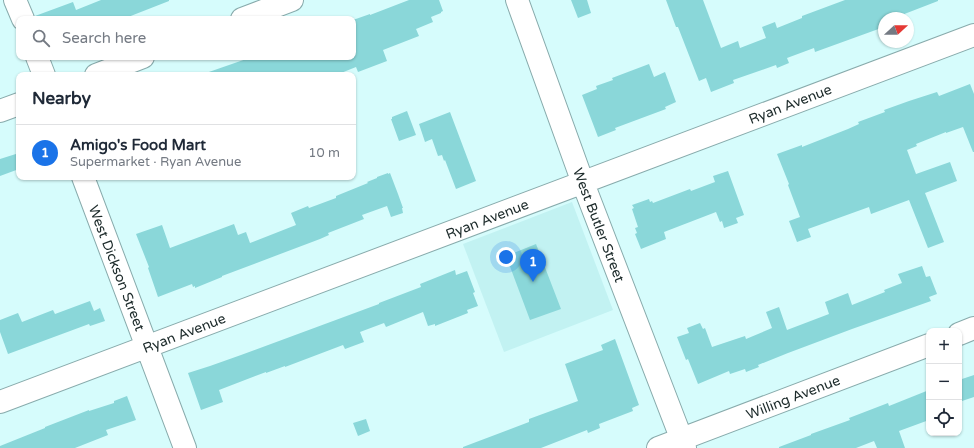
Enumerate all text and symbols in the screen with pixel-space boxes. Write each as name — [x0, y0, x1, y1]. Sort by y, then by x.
north arrow — [878, 12, 914, 48]
search box — [16, 16, 356, 60]
icon: search — [30, 27, 52, 49]
text: Search here — [62, 29, 146, 47]
street label: Ryan Avenue — [746, 81, 834, 128]
text: Nearby — [32, 88, 91, 109]
text: Amigo's Food Mart — [70, 136, 206, 154]
text: 1 — [41, 145, 49, 161]
text: 10 m — [308, 145, 340, 161]
text: Supermarket · Ryan Avenue — [70, 154, 241, 170]
street label: West Butler Street — [569, 166, 628, 285]
street label: Ryan Avenue — [443, 196, 531, 243]
street label: West Dickson Street — [85, 203, 149, 334]
your location — [496, 247, 516, 267]
pin: 1 — [520, 249, 546, 282]
street label: Ryan Avenue — [140, 310, 228, 357]
map controls — [926, 328, 962, 436]
button: + — [926, 328, 962, 364]
button: − — [926, 364, 962, 400]
street label: Willing Avenue — [744, 372, 843, 423]
button: locate — [926, 400, 962, 436]

